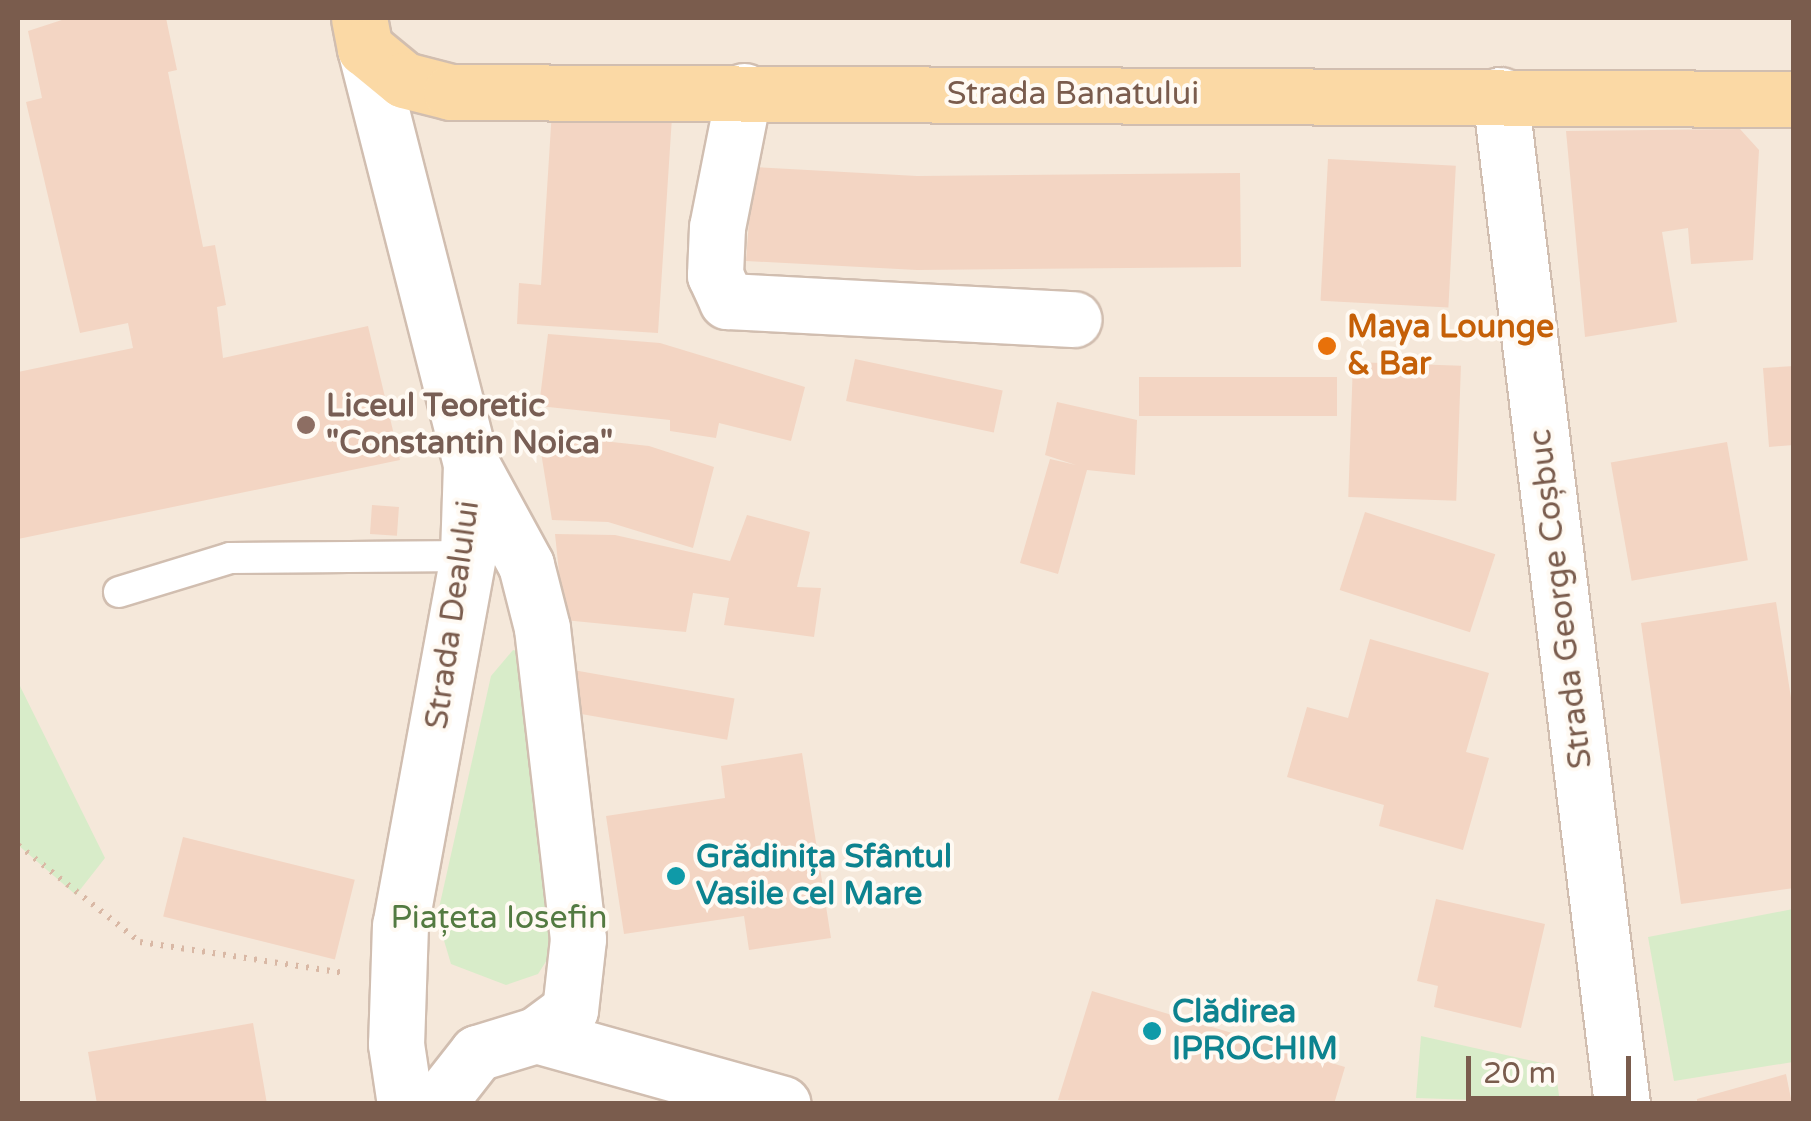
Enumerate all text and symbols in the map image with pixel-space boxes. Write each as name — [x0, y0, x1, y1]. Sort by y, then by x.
street label: Strada Banatului — [947, 75, 1199, 113]
place label: Maya Lounge & Bar — [1347, 309, 1554, 384]
marker: Maya Lounge & Bar — [1316, 335, 1338, 357]
place label: Liceul Teoretic "Constantin Noica" — [326, 388, 613, 463]
marker: Liceul Teoretic "Constantin Noica" — [295, 414, 317, 436]
street label: Strada George Coșbuc — [1521, 427, 1601, 771]
street label: Strada Dealului — [418, 498, 488, 732]
place label: Grădinița Sfântul Vasile cel Mare — [696, 839, 952, 914]
marker: Grădinița Sfântul Vasile cel Mare — [665, 865, 687, 887]
park label: Piațeta Iosefin — [391, 899, 607, 937]
place label: Clădirea IPROCHIM — [1172, 994, 1338, 1069]
marker: Clădirea IPROCHIM — [1141, 1020, 1163, 1042]
scale bar — [1471, 1036, 1636, 1098]
text: 20 m — [1483, 1055, 1556, 1092]

